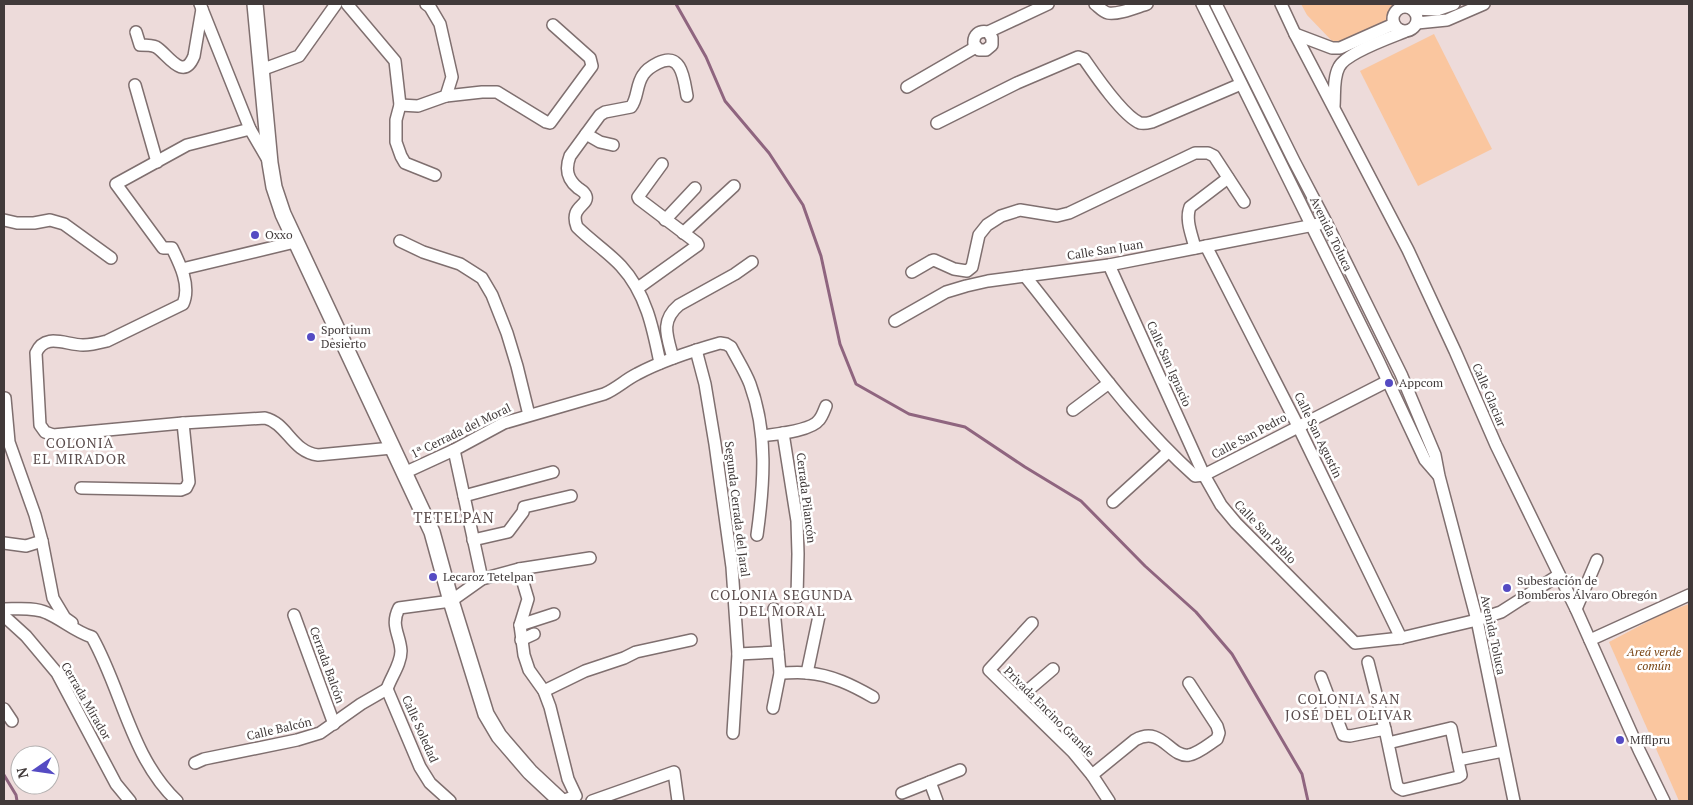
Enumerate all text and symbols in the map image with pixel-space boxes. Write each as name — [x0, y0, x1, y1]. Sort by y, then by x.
street label: Avenida Toluca — [1307, 194, 1356, 274]
place label: Oxxo — [265, 227, 293, 242]
marker: Oxxo — [249, 229, 261, 241]
street label: Calle San Juan — [1066, 236, 1144, 263]
street label: Calle San Ignacio — [1144, 319, 1195, 409]
place label: Sportium Desierto — [321, 322, 371, 351]
marker: Sportium Desierto — [305, 331, 317, 343]
street label: Calle Glaciar — [1469, 361, 1510, 429]
place label: Appcom — [1399, 375, 1444, 390]
marker: Appcom — [1383, 377, 1395, 389]
street label: Calle San Agustín — [1291, 389, 1346, 480]
street label: 1ª Cerrada del Moral — [408, 400, 514, 461]
street label: Calle San Pedro — [1208, 409, 1289, 462]
district label: COLONIA EL MIRADOR — [33, 433, 127, 468]
street label: Segunda Cerrada del Jaral — [722, 440, 753, 578]
street label: Cerrada Pilancón — [794, 452, 819, 544]
street label: Calle San Pablo — [1231, 497, 1300, 567]
district label: TETELPAN — [413, 507, 495, 527]
place label: Lecaroz Tetelpan — [443, 569, 534, 584]
marker: Lecaroz Tetelpan — [427, 571, 439, 583]
place label: Subestación de Bomberos Álvaro Obregón — [1517, 573, 1657, 602]
marker: Subestación de Bomberos Álvaro Obregón — [1501, 582, 1513, 594]
district label: COLONIA SEGUNDA DEL MORAL — [710, 585, 854, 620]
street label: Avenida Toluca — [1478, 594, 1509, 676]
street label: Cerrada Balcón — [307, 624, 348, 705]
park label: Areá verde común — [1626, 644, 1682, 673]
street label: Cerrada Mirador — [58, 659, 115, 742]
street label: Privada Encino Grande — [1001, 663, 1098, 760]
district label: COLONIA SAN JOSÉ DEL OLIVAR — [1285, 689, 1413, 724]
street label: Calle Soledad — [399, 693, 442, 765]
street label: Calle Balcón — [245, 714, 313, 743]
place label: Mfflpru — [1630, 732, 1670, 747]
marker: Mfflpru — [1614, 734, 1626, 746]
north arrow — [10, 745, 60, 795]
text: N — [11, 765, 32, 780]

